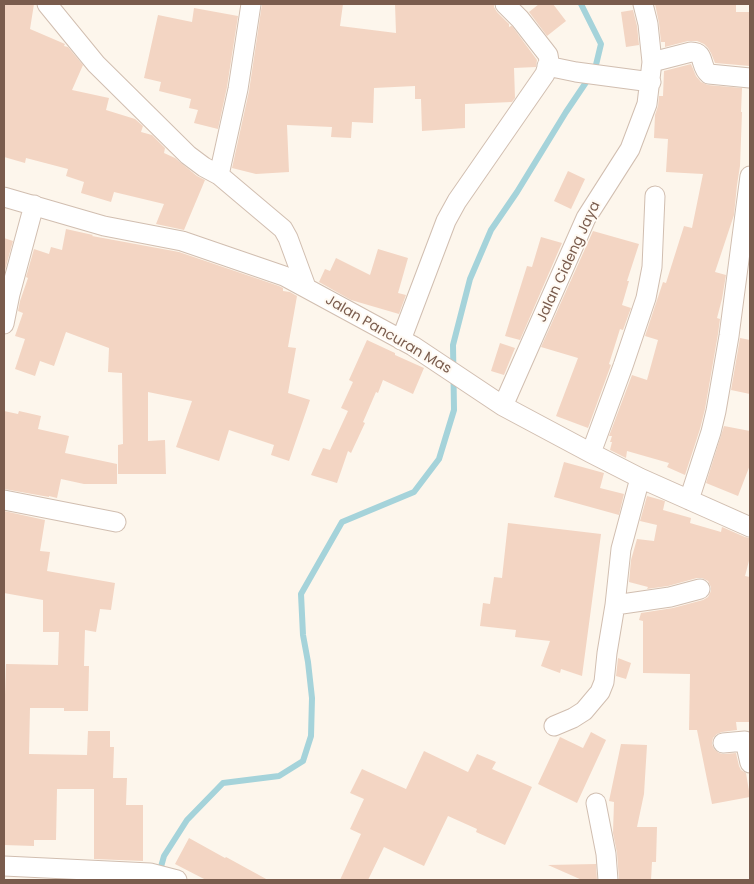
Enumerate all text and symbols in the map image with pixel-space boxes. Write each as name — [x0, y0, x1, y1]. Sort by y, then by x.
street label: Jalan Cideng Jaya — [534, 199, 604, 325]
street label: Jalan Pancuran Mas — [322, 292, 454, 378]

